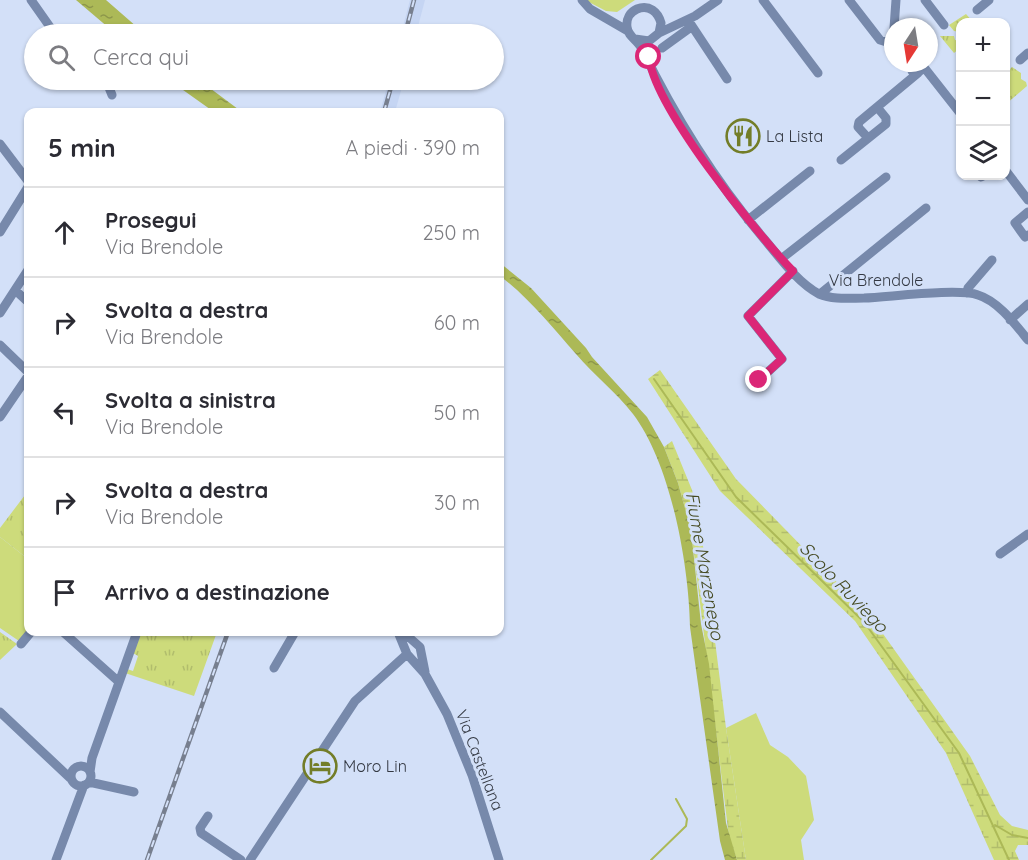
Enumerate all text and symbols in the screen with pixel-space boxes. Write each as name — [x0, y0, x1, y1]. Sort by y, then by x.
north arrow — [884, 18, 938, 72]
map controls — [956, 18, 1010, 180]
button: + — [956, 18, 1010, 72]
search box — [24, 24, 504, 90]
icon: search — [45, 41, 78, 74]
text: Cerca qui — [93, 43, 189, 71]
route start — [635, 43, 661, 69]
button: − — [956, 72, 1010, 126]
restaurant icon: La Lista — [725, 118, 761, 154]
place label: La Lista — [766, 126, 823, 146]
button: layers — [956, 126, 1010, 180]
text: 5 min — [48, 131, 116, 164]
text: A piedi · 390 m — [345, 135, 480, 160]
text: Prosegui — [105, 206, 197, 234]
icon: ahead — [48, 216, 81, 249]
text: 250 m — [422, 220, 480, 245]
text: Via Brendole — [105, 234, 223, 259]
street label: Via Brendole — [829, 270, 923, 290]
text: Svolta a destra — [105, 296, 268, 324]
icon: right — [48, 306, 81, 339]
text: 60 m — [434, 310, 480, 335]
text: Via Brendole — [105, 324, 223, 349]
route end — [745, 366, 771, 392]
text: Svolta a sinistra — [105, 386, 276, 414]
icon: left — [48, 396, 81, 429]
text: 50 m — [434, 400, 480, 425]
text: Via Brendole — [105, 414, 223, 439]
text: Svolta a destra — [105, 476, 268, 504]
icon: right — [48, 486, 81, 519]
text: 30 m — [434, 490, 480, 515]
water label: Fiume Marzenego — [681, 490, 729, 643]
text: Via Brendole — [105, 504, 223, 529]
water label: Scolo Ruviego — [795, 537, 894, 638]
icon: arrive — [48, 576, 81, 609]
text: Arrivo a destinazione — [105, 578, 330, 606]
street label: Via Castellana — [452, 707, 508, 813]
hotel icon: Moro Lin — [302, 748, 338, 784]
place label: Moro Lin — [343, 756, 407, 776]

